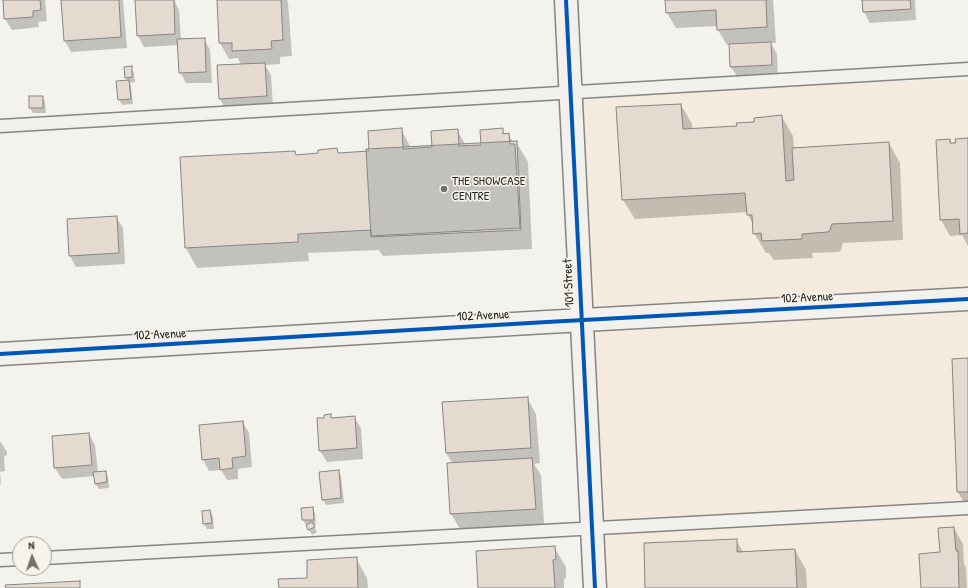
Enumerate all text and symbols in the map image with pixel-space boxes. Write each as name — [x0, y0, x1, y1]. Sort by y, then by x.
place label: THE SHOWCASE CENTRE — [452, 174, 525, 205]
marker: THE SHOWCASE CENTRE — [439, 184, 449, 194]
street label: 101 Street — [560, 258, 578, 308]
street label: 102 Avenue — [780, 289, 834, 307]
street label: 102 Avenue — [456, 307, 510, 325]
street label: 102 Avenue — [133, 326, 187, 344]
north arrow — [12, 536, 52, 576]
text: N — [28, 538, 35, 552]

